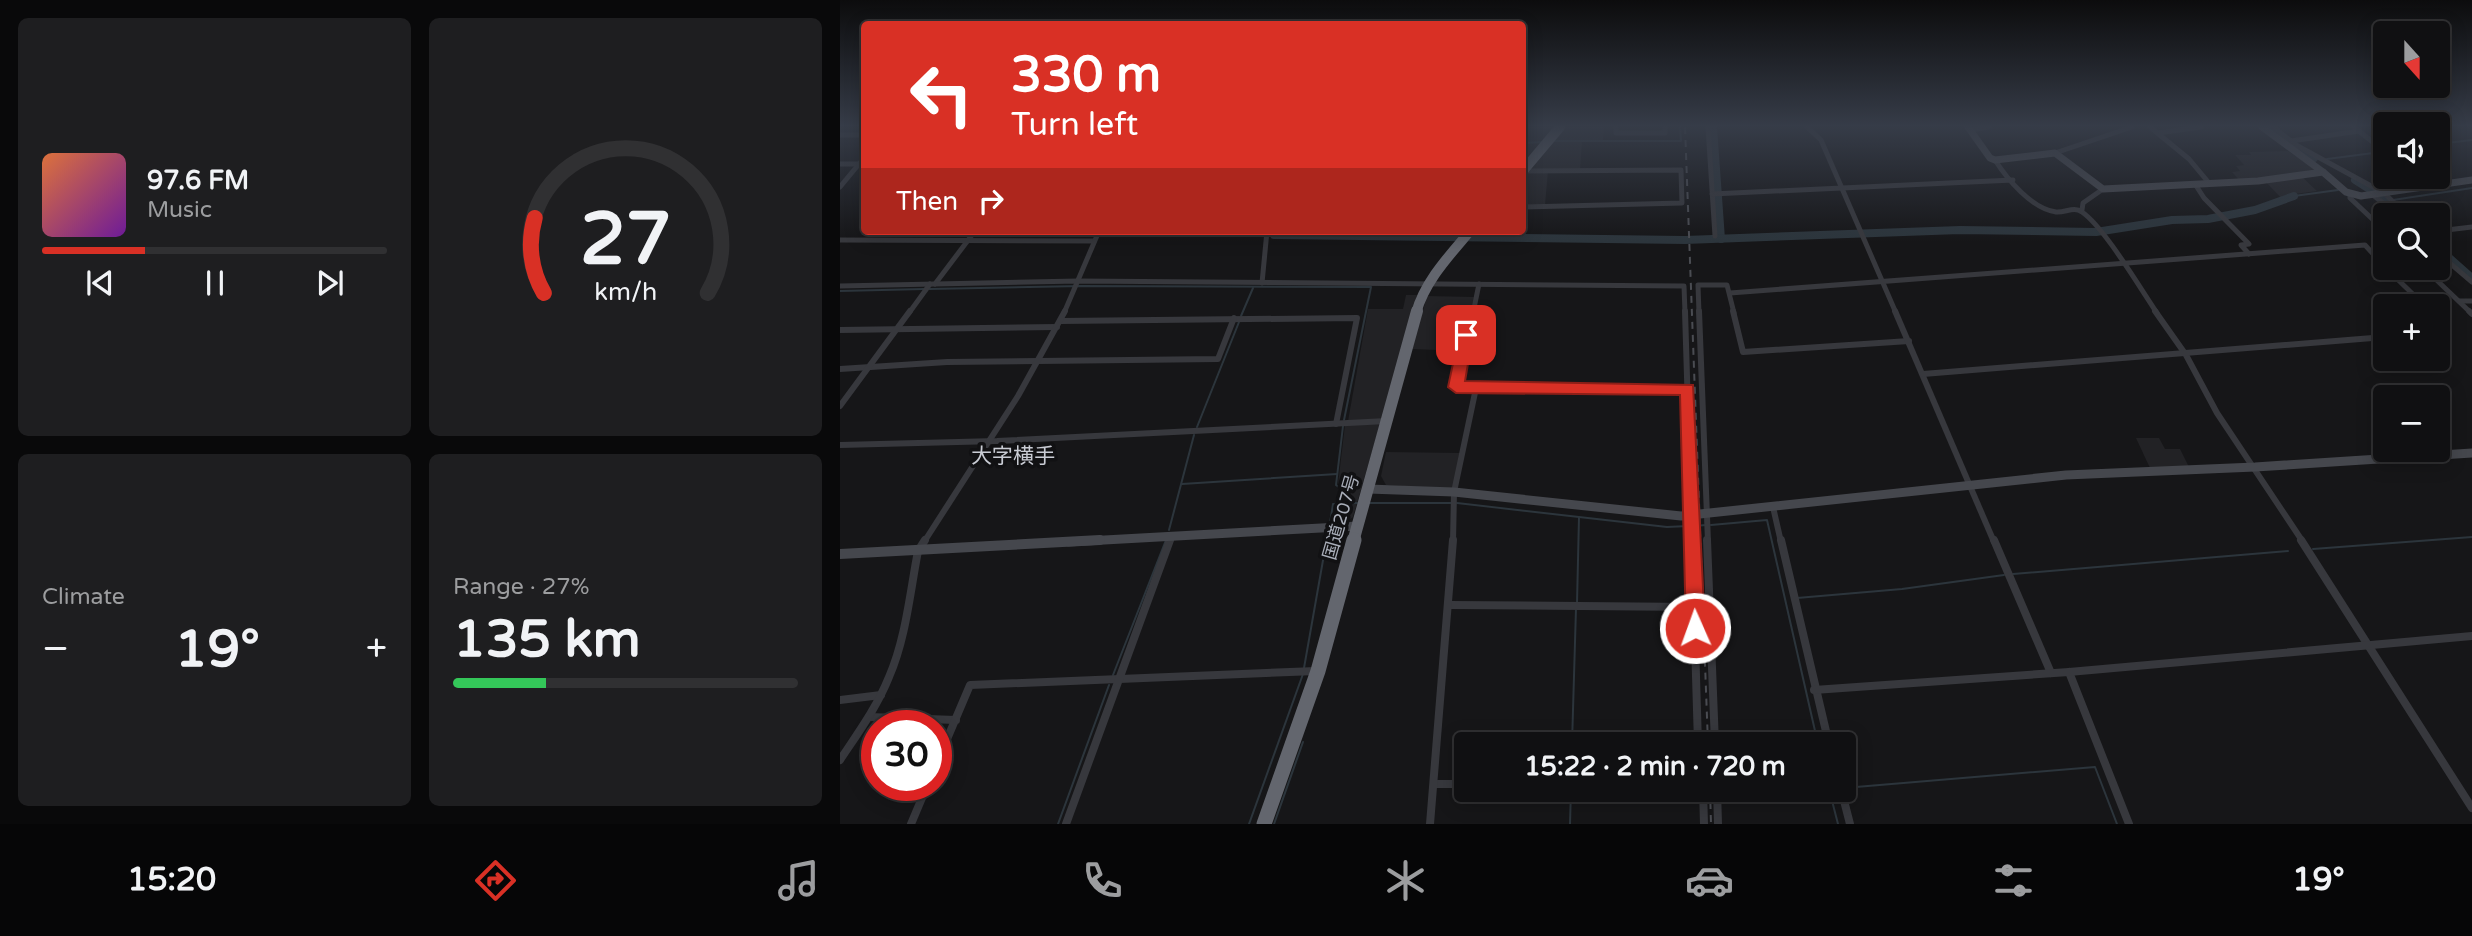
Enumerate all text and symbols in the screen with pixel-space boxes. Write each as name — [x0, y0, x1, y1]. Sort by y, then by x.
north arrow — [2373, 21, 2450, 98]
map controls — [2373, 21, 2450, 462]
text: 330 m — [1011, 46, 1161, 105]
icon: left — [896, 49, 987, 140]
text: Turn left — [1011, 106, 1138, 144]
button: sound — [2373, 112, 2450, 189]
text: 97.6 FM — [147, 165, 249, 196]
icon: right — [972, 182, 1010, 220]
text: Then — [896, 186, 958, 217]
text: Music — [147, 196, 212, 224]
text: 27 — [580, 197, 671, 285]
button: search — [2373, 203, 2450, 280]
icon: previous — [81, 264, 119, 302]
icon: pause — [196, 264, 234, 302]
icon: next — [311, 264, 349, 302]
text: km/h — [594, 277, 657, 307]
button: + — [2373, 294, 2450, 371]
pin — [1436, 305, 1496, 365]
icon: arrive — [1447, 316, 1485, 354]
button: − — [2373, 385, 2450, 462]
district label: 大字横手 — [971, 444, 1055, 469]
street label: 国道207号 — [1318, 472, 1364, 562]
text: Range · 27% — [453, 573, 589, 601]
text: Climate — [42, 583, 125, 611]
position arrow — [1658, 591, 1732, 665]
text: 135 km — [453, 608, 641, 671]
text: 19° — [175, 618, 260, 681]
text: − — [42, 626, 69, 672]
text: + — [366, 626, 387, 672]
speed limit sign: 30 — [861, 710, 952, 801]
text: 15:22 · 2 min · 720 m — [1524, 751, 1786, 782]
icon: directions — [471, 856, 520, 905]
icon: music — [774, 856, 823, 905]
icon: phone — [1078, 856, 1127, 905]
icon: climate — [1381, 856, 1430, 905]
icon: car — [1685, 856, 1734, 905]
icon: filters — [1989, 856, 2038, 905]
text: 15:20 — [127, 861, 216, 899]
text: 19° — [2292, 861, 2345, 899]

